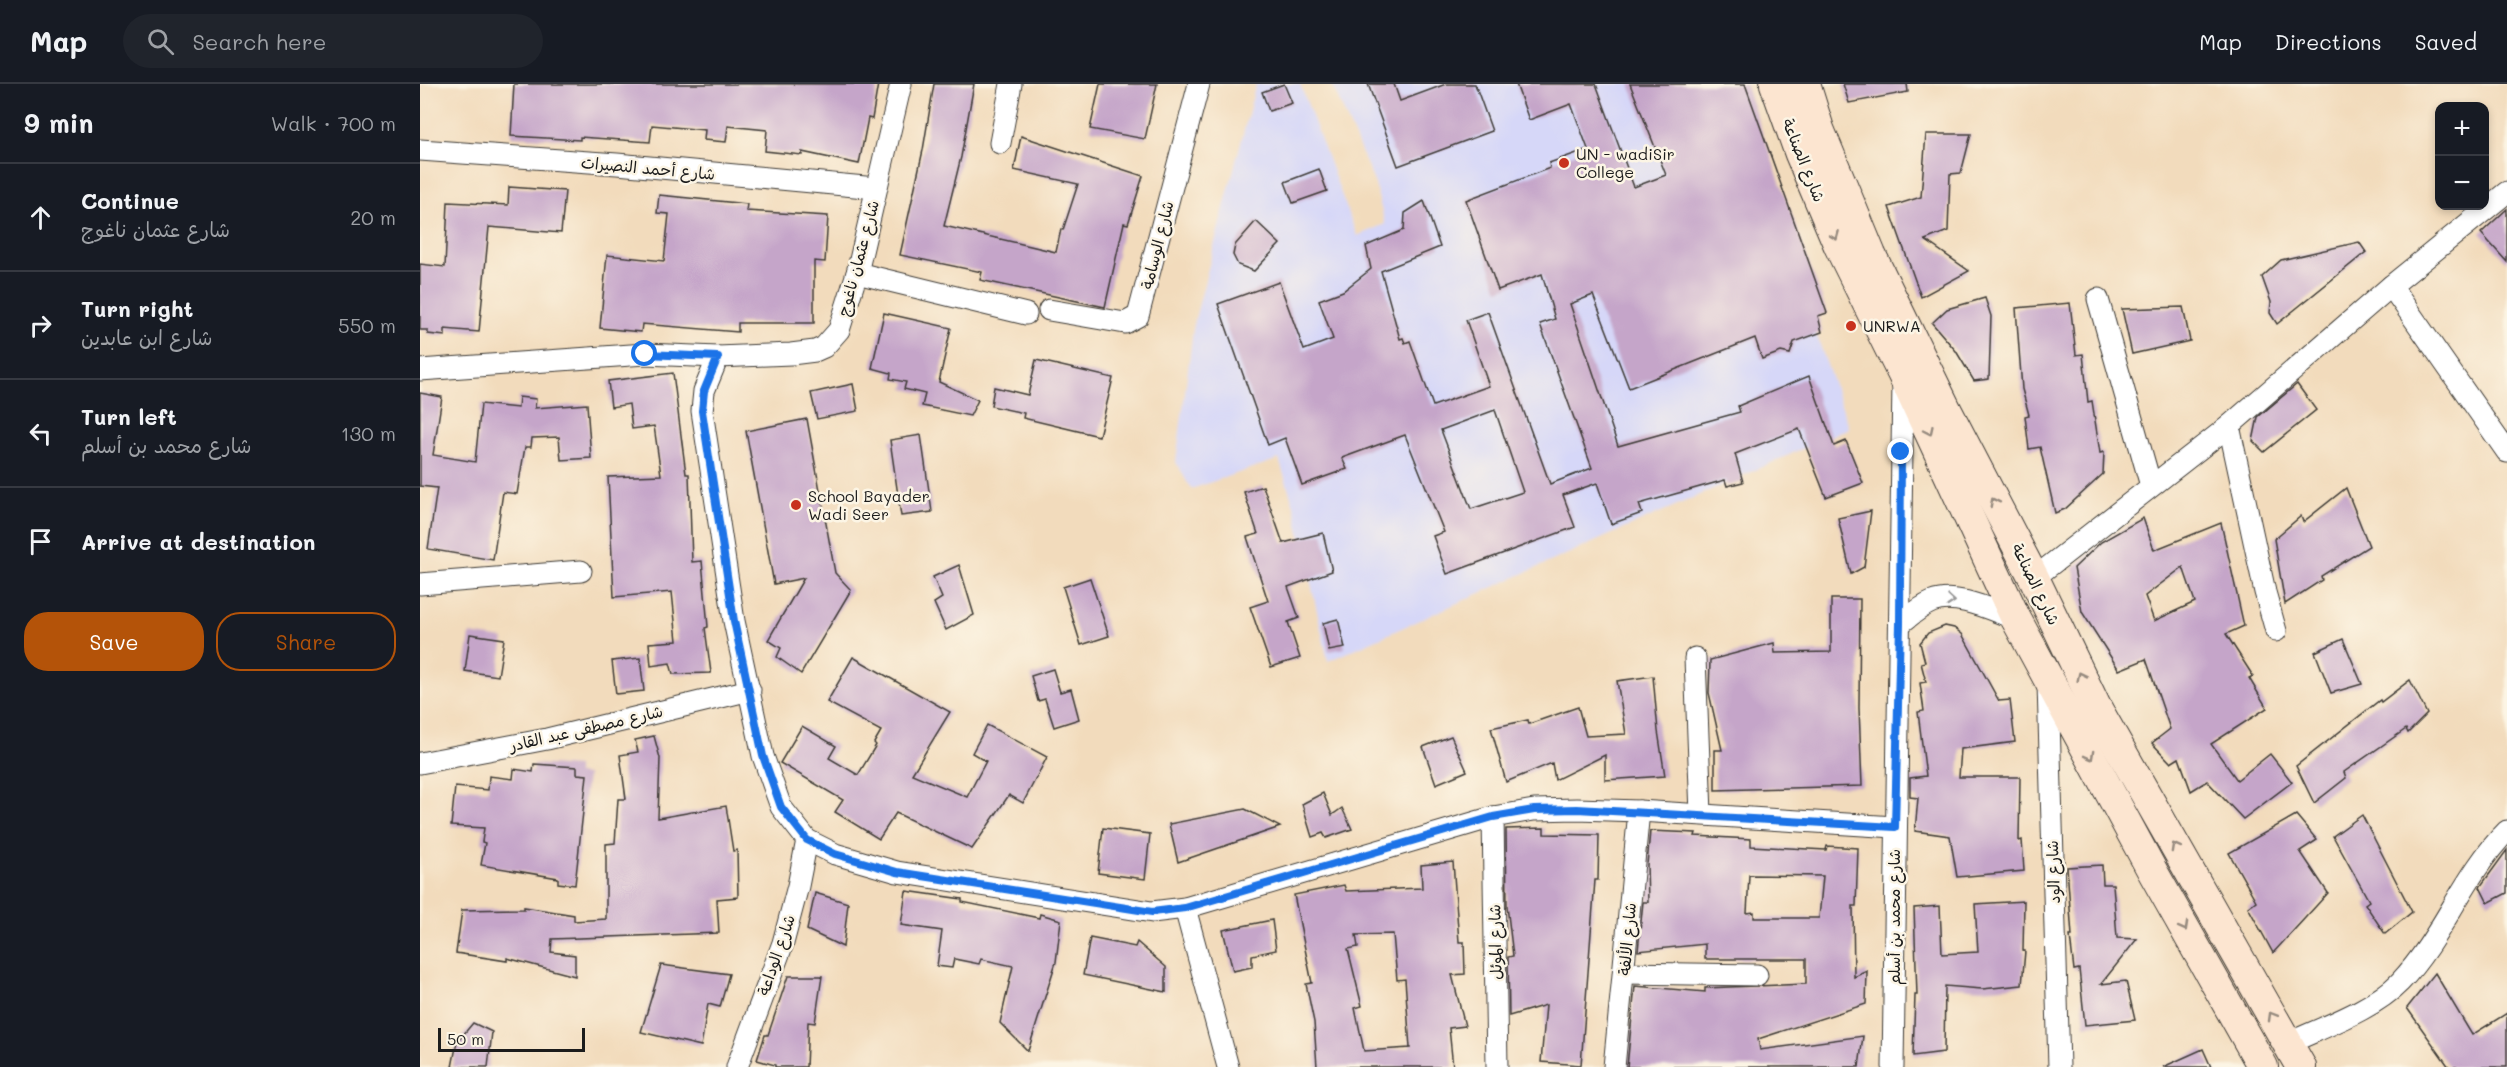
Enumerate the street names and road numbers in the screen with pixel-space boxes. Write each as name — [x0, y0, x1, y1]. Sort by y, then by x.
street label: شارع الصناعة — [1776, 115, 1831, 205]
street label: شارع أحمد النصيرات — [580, 151, 716, 186]
street label: شارع عثمان ناغوج — [832, 198, 885, 319]
street label: شارع الوسامة — [1135, 199, 1180, 292]
street label: شارع الصناعة — [2006, 540, 2065, 629]
street label: شارع مصطفى عبد القادر — [505, 700, 665, 758]
street label: شارع الود — [2041, 840, 2066, 904]
street label: شارع محمد بن أسلم — [1883, 849, 1907, 985]
street label: شارع الألفة — [1613, 902, 1642, 977]
street label: شارع الموئل — [1483, 904, 1508, 980]
street label: شارع الوداعة — [752, 912, 801, 999]

